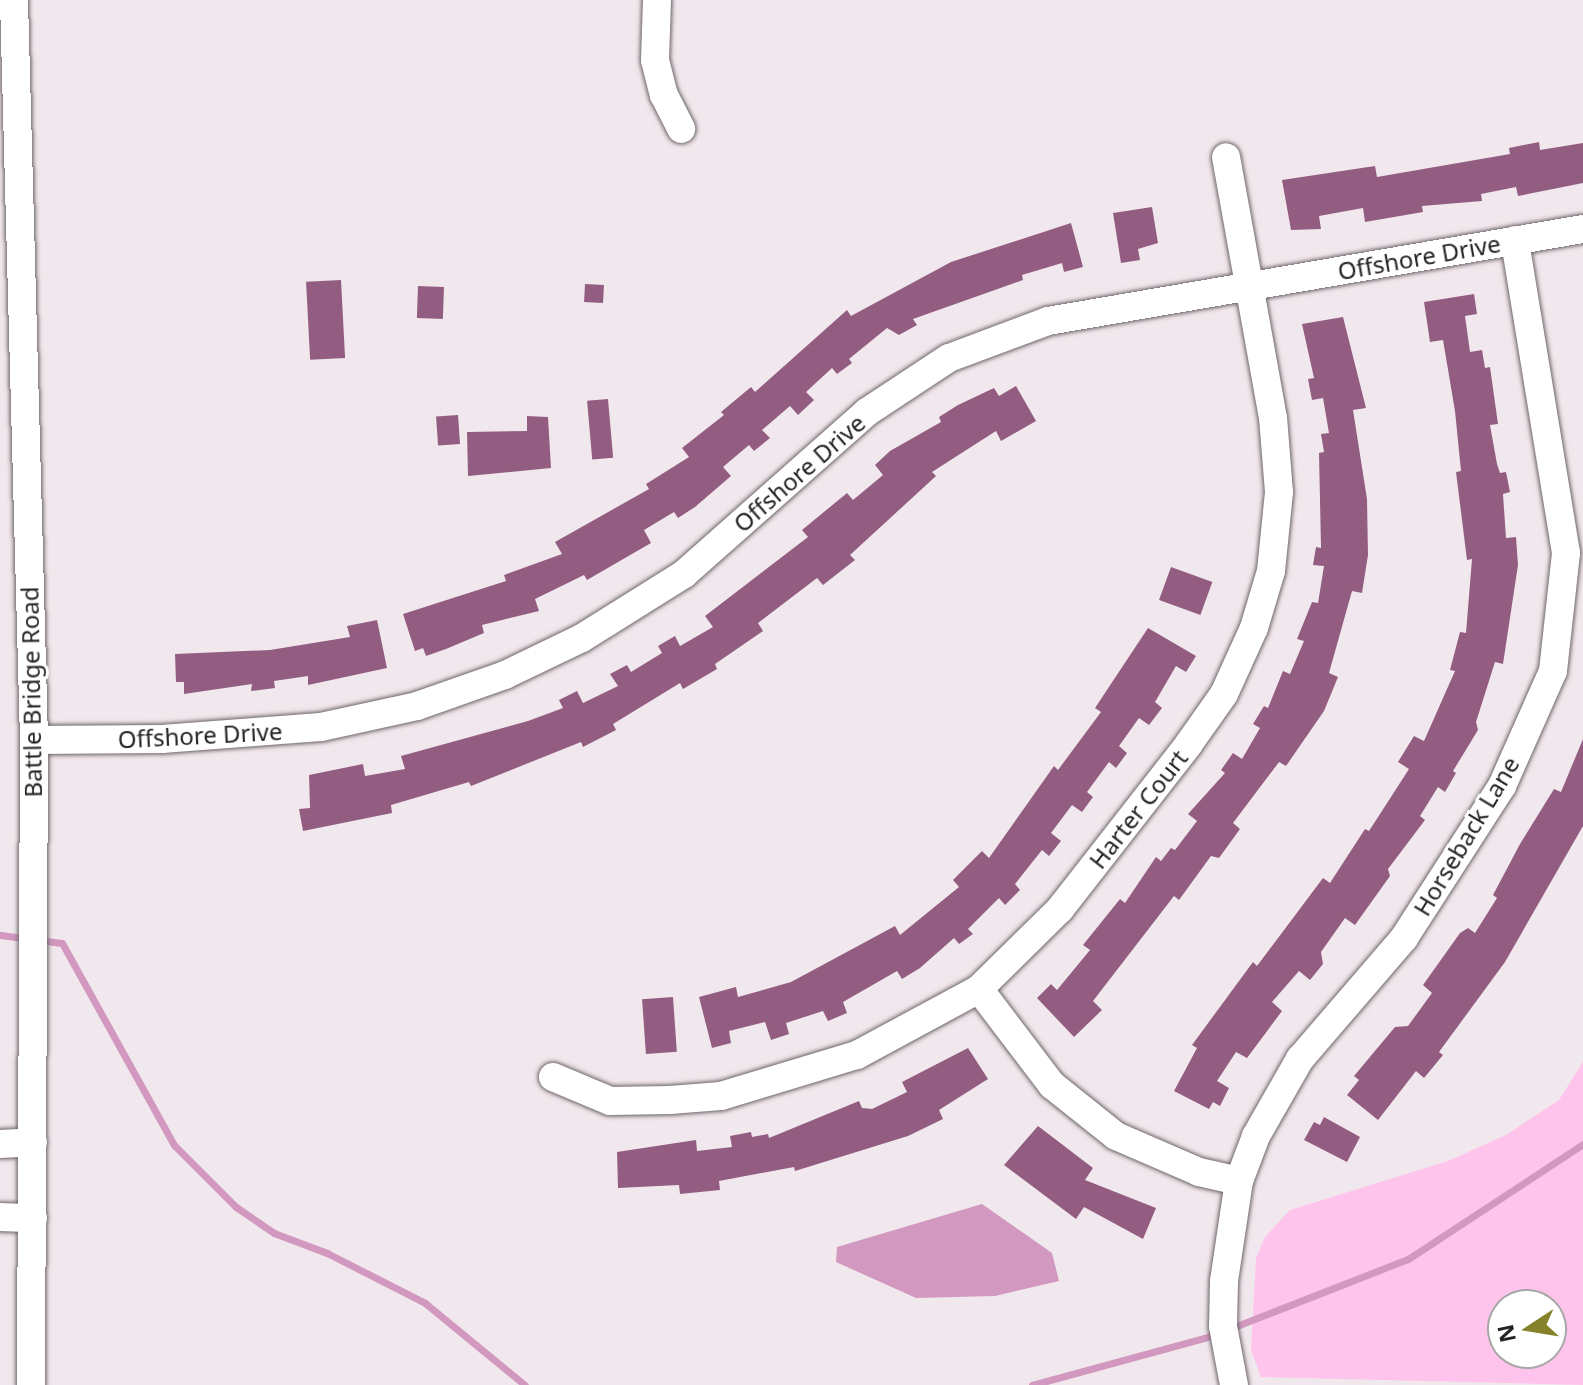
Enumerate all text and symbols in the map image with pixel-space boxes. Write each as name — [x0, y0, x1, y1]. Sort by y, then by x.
street label: Offshore Drive — [1335, 229, 1503, 285]
street label: Offshore Drive — [727, 408, 871, 538]
street label: Battle Bridge Road — [15, 586, 47, 798]
street label: Offshore Drive — [117, 716, 283, 754]
street label: Harter Court — [1083, 744, 1193, 874]
street label: Horseback Lane — [1407, 751, 1525, 921]
north arrow — [1487, 1289, 1567, 1369]
text: N — [1489, 1322, 1522, 1345]

